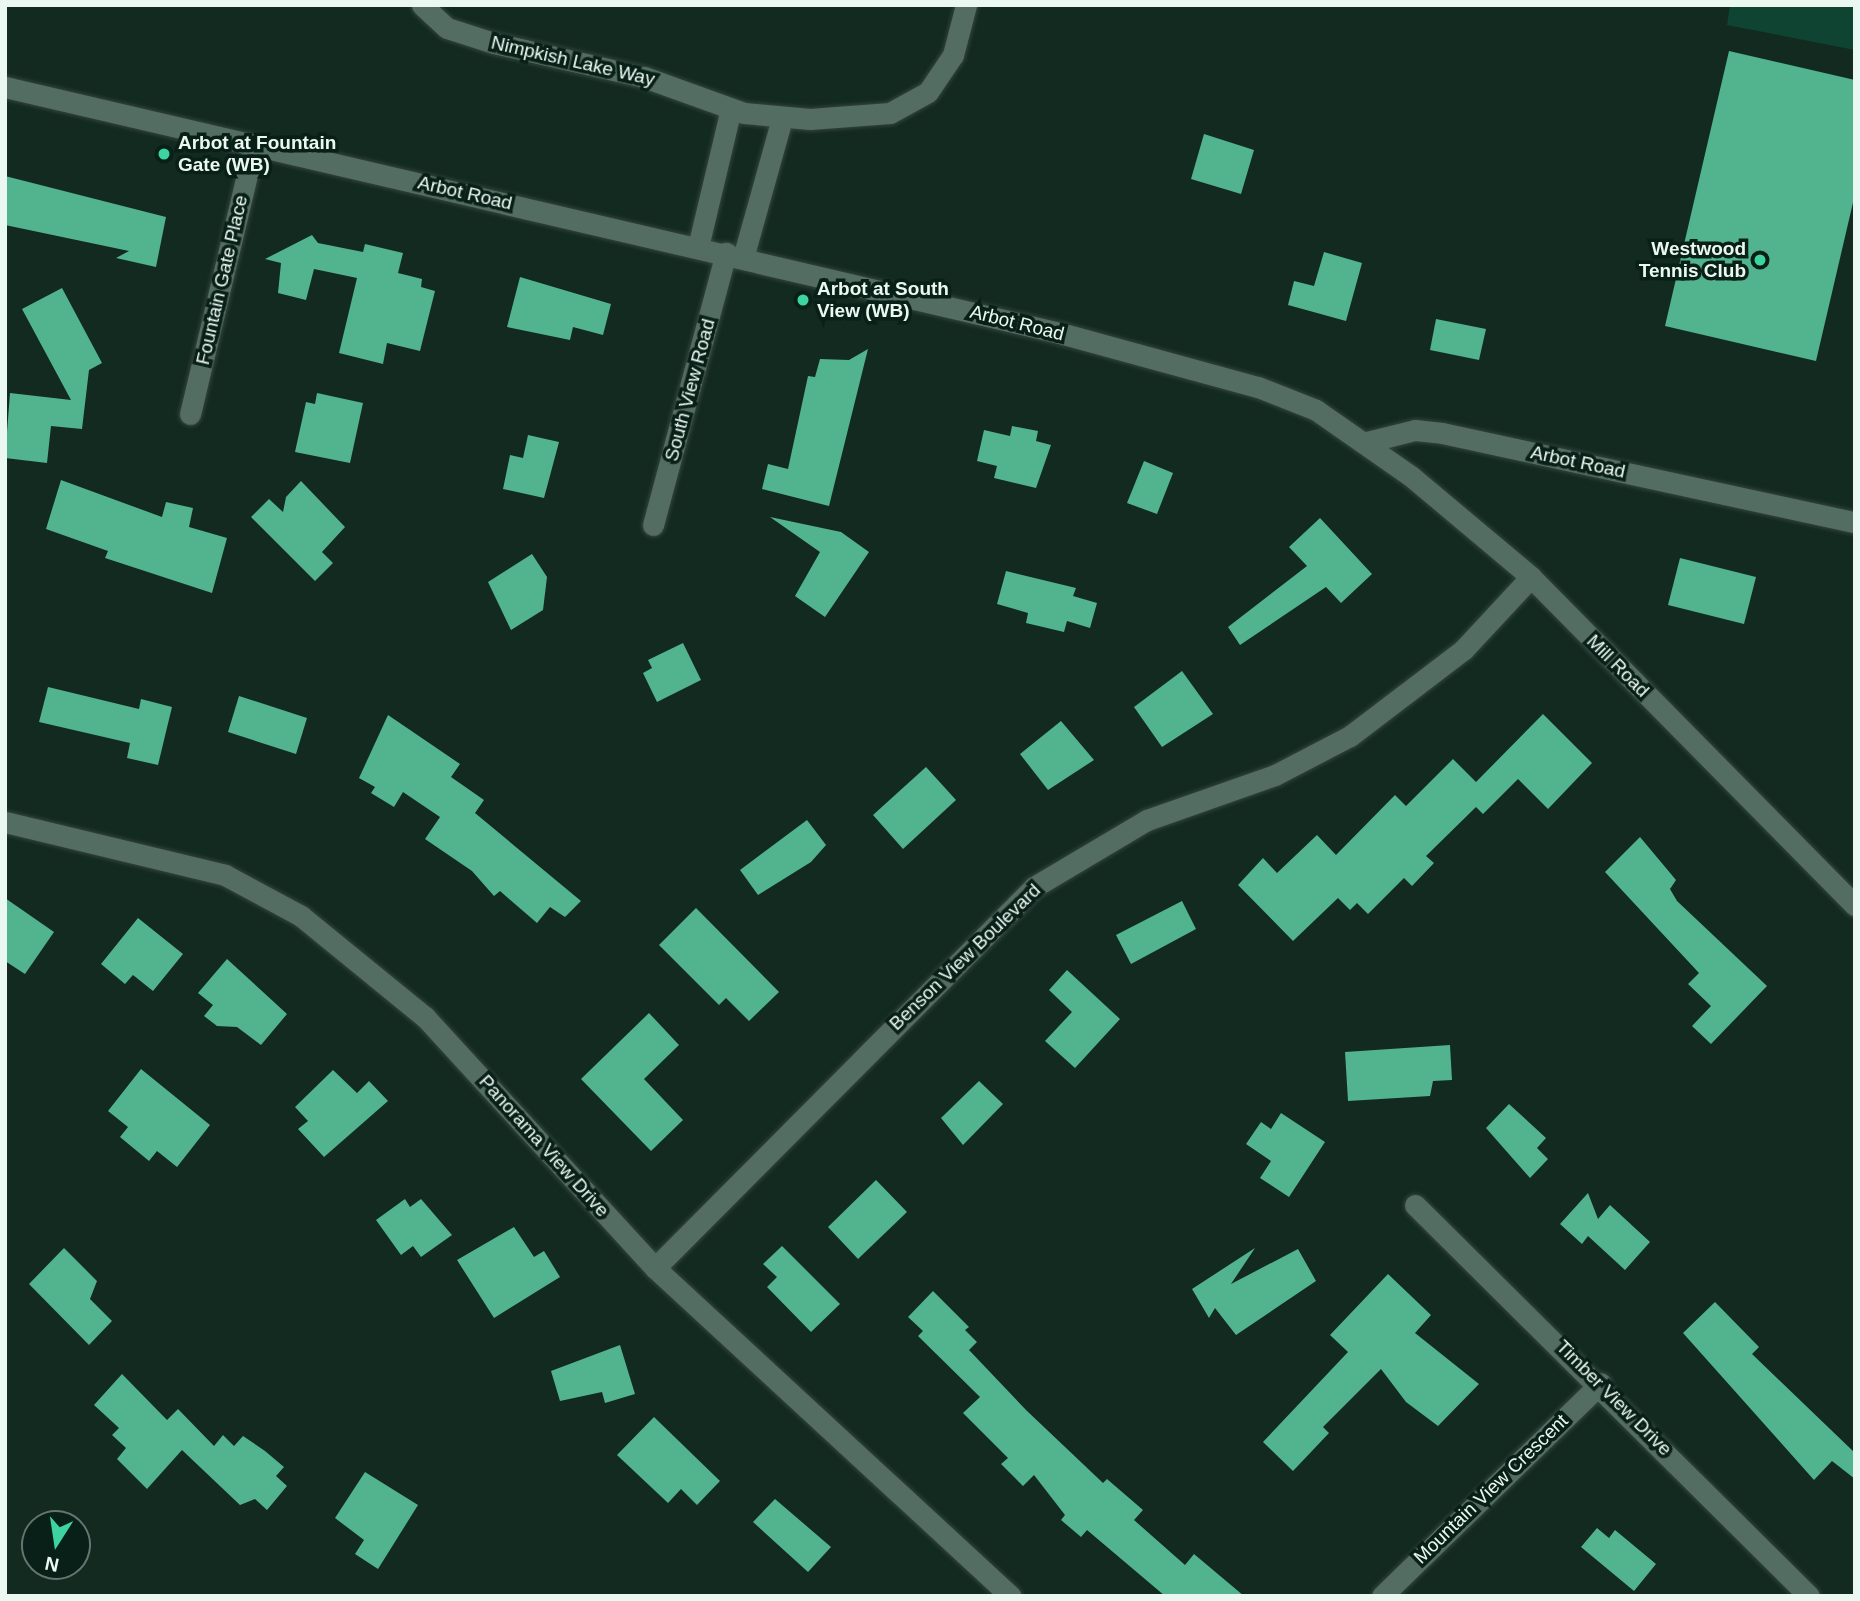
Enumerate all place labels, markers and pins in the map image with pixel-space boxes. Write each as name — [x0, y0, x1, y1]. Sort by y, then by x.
place label: Arbot at Fountain Gate (WB) — [178, 132, 336, 176]
marker: Arbot at Fountain Gate (WB) — [156, 146, 172, 162]
place label: Westwood Tennis Club — [1639, 238, 1746, 282]
marker: Westwood Tennis Club — [1752, 252, 1768, 268]
place label: Arbot at South View (WB) — [817, 278, 949, 322]
marker: Arbot at South View (WB) — [795, 292, 811, 308]

